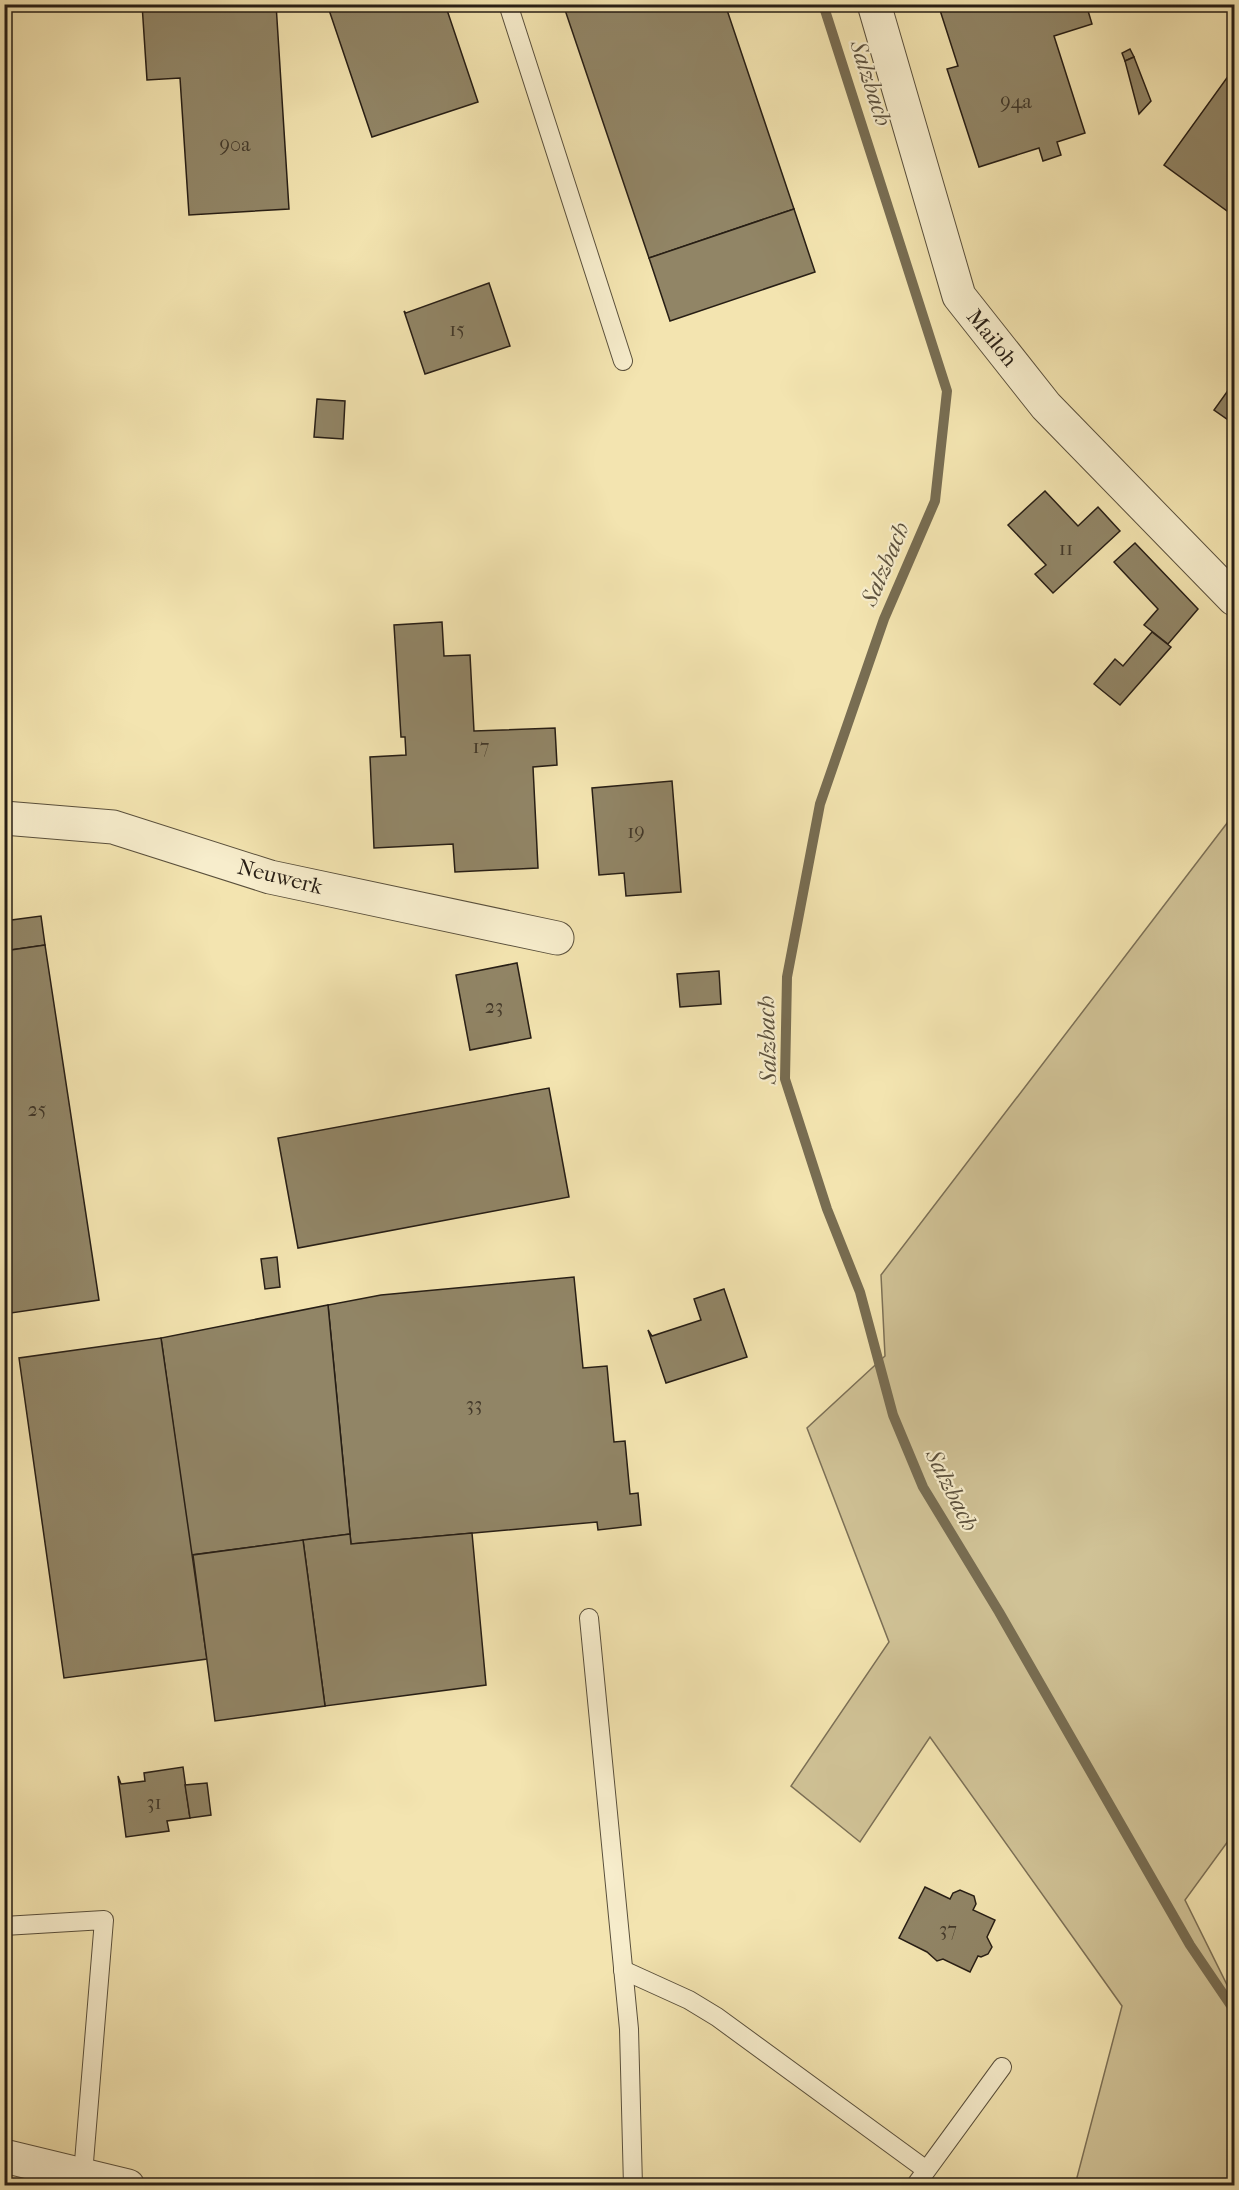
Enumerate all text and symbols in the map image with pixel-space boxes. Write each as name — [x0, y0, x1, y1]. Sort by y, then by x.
water label: Salzbach — [844, 36, 898, 129]
house number: 94a — [1000, 90, 1032, 113]
house number: 90a — [220, 133, 251, 156]
street label: Mailoh — [961, 304, 1023, 372]
house number: 15 — [449, 318, 465, 341]
water label: Salzbach — [854, 518, 915, 611]
house number: 11 — [1059, 537, 1073, 560]
house number: 17 — [473, 735, 490, 758]
house number: 19 — [627, 820, 645, 843]
street label: Neuwerk — [235, 854, 326, 900]
house number: 23 — [485, 995, 503, 1018]
water label: Salzbach — [751, 995, 783, 1086]
house number: 25 — [28, 1098, 46, 1121]
house number: 33 — [466, 1393, 482, 1416]
water label: Salzbach — [919, 1443, 985, 1536]
house number: 31 — [146, 1791, 162, 1814]
house number: 37 — [939, 1918, 957, 1941]

